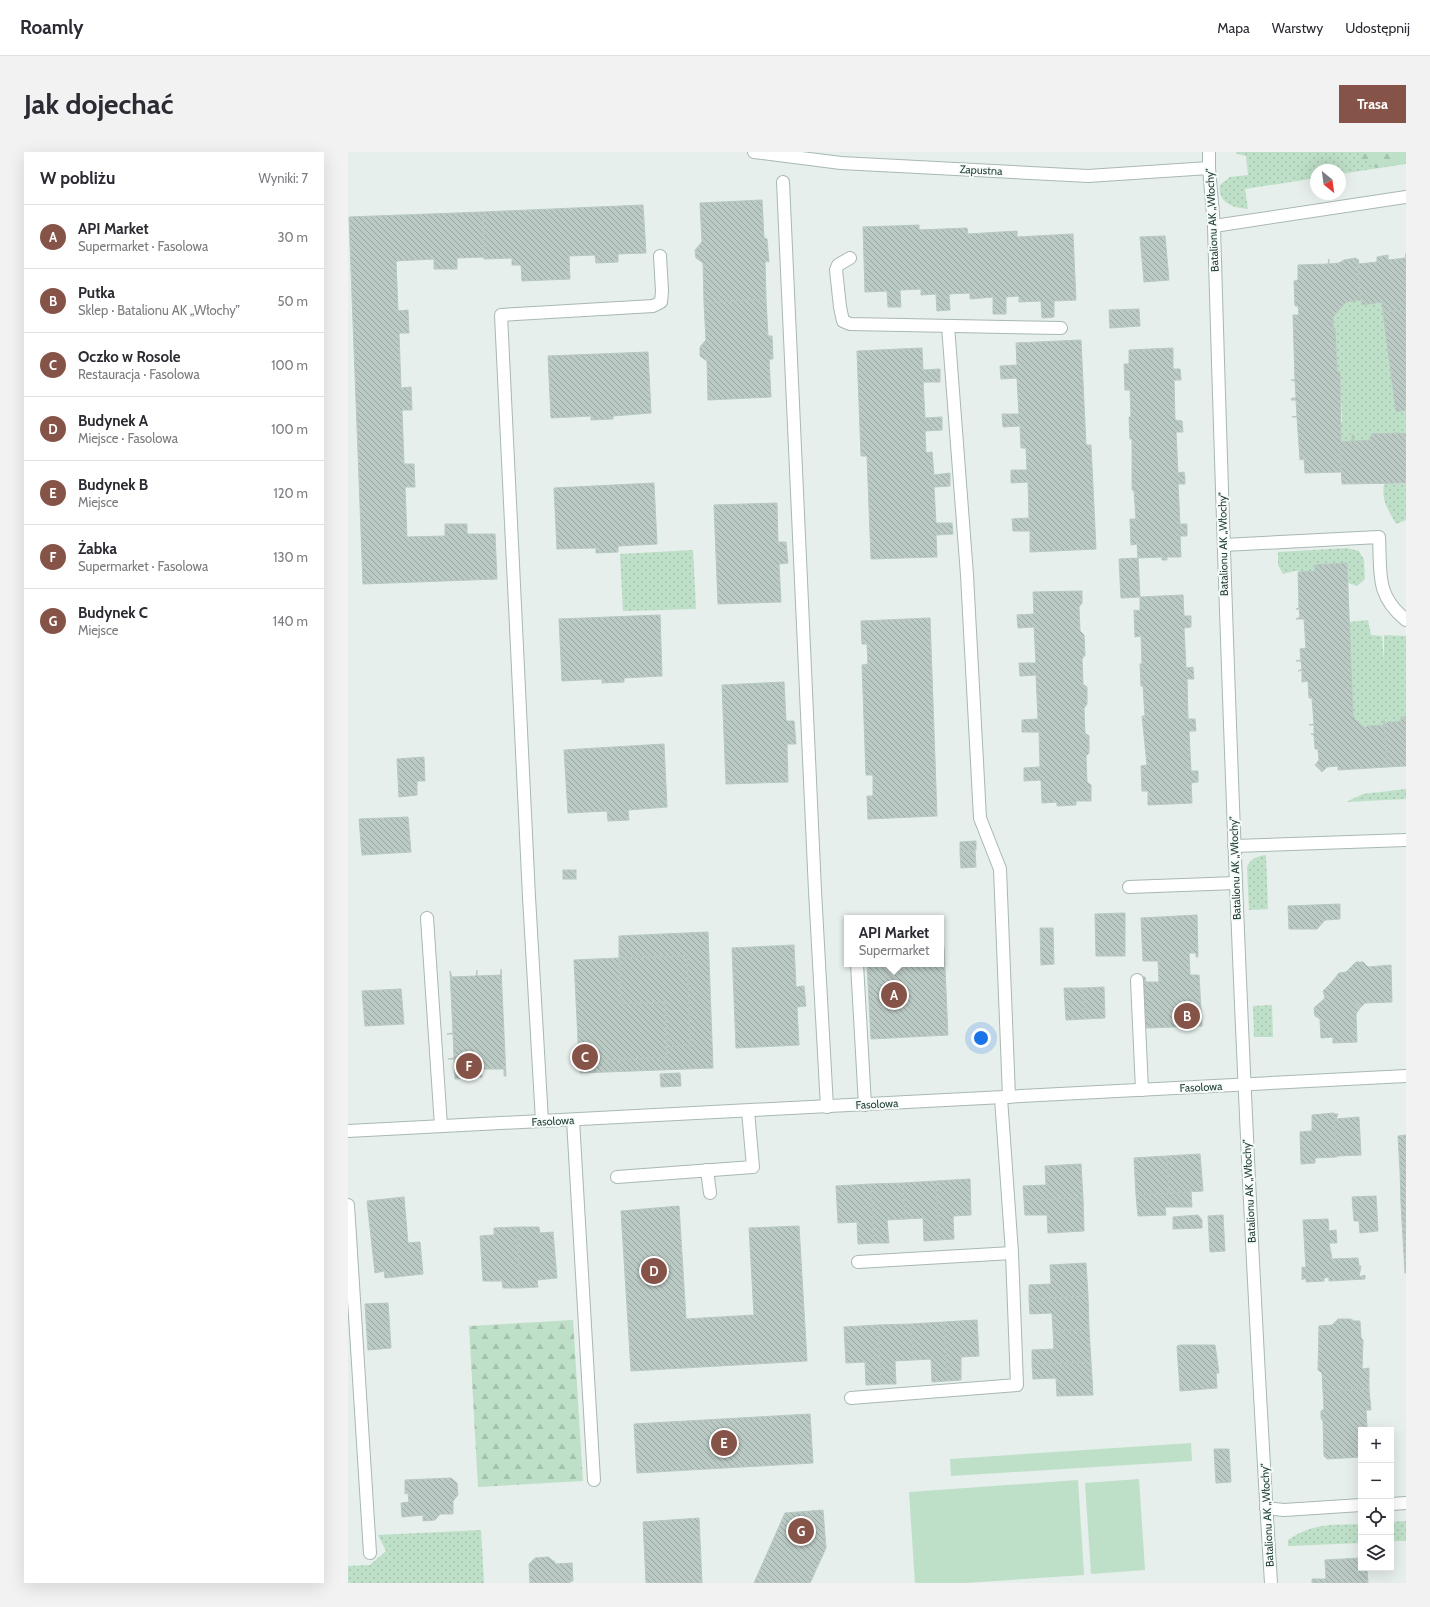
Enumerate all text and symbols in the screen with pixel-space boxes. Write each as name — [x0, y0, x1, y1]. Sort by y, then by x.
text: Roamly — [20, 16, 83, 39]
text: Mapa — [1217, 19, 1250, 37]
text: Warstwy — [1272, 19, 1323, 37]
text: Udostępnij — [1345, 19, 1410, 37]
button: Trasa — [1339, 85, 1406, 123]
text: Jak dojechać — [24, 87, 173, 121]
street label: Zapustna — [959, 162, 1003, 178]
north arrow — [1310, 164, 1346, 200]
text: W pobliżu — [40, 168, 115, 188]
street label: Batalionu AK „Włochy” — [1202, 168, 1222, 272]
text: Wyniki: 7 — [258, 170, 308, 186]
text: API Market — [78, 220, 149, 238]
text: A — [49, 229, 57, 245]
text: 30 m — [278, 229, 308, 245]
text: Supermarket · Fasolowa — [78, 238, 208, 254]
text: Putka — [78, 284, 115, 302]
text: B — [49, 293, 57, 309]
text: 50 m — [278, 293, 308, 309]
text: Sklep · Batalionu AK „Włochy” — [78, 302, 240, 318]
text: Oczko w Rosole — [78, 348, 181, 366]
text: C — [49, 357, 57, 373]
text: 100 m — [271, 357, 308, 373]
text: Restauracja · Fasolowa — [78, 366, 200, 382]
text: Budynek A — [78, 412, 148, 430]
text: D — [48, 421, 58, 437]
text: 100 m — [271, 421, 308, 437]
text: Miejsce · Fasolowa — [78, 430, 178, 446]
text: Budynek B — [78, 476, 148, 494]
text: E — [49, 485, 57, 501]
text: 120 m — [274, 485, 308, 501]
street label: Batalionu AK „Włochy” — [1215, 492, 1231, 596]
text: Miejsce — [78, 494, 118, 510]
text: Żabka — [78, 540, 117, 558]
text: F — [50, 549, 56, 565]
text: 130 m — [273, 549, 308, 565]
text: Supermarket · Fasolowa — [78, 558, 208, 574]
text: Budynek C — [78, 604, 148, 622]
text: G — [49, 613, 57, 629]
text: 140 m — [273, 613, 308, 629]
text: Miejsce — [78, 622, 118, 638]
street label: Batalionu AK „Włochy” — [1226, 816, 1244, 920]
popup — [844, 915, 944, 967]
text: API Market — [859, 924, 929, 942]
text: Supermarket — [859, 942, 929, 958]
pin: A — [881, 980, 907, 1010]
pin: B — [1174, 1001, 1200, 1031]
your location — [971, 1028, 991, 1048]
pin: C — [572, 1042, 598, 1072]
pin: F — [456, 1051, 482, 1081]
street label: Fasolowa — [1179, 1079, 1223, 1095]
street label: Fasolowa — [855, 1096, 899, 1112]
street label: Fasolowa — [531, 1113, 575, 1129]
street label: Batalionu AK „Włochy” — [1239, 1139, 1259, 1243]
pin: D — [641, 1256, 667, 1286]
map controls — [1358, 1427, 1394, 1571]
button: + — [1358, 1427, 1394, 1463]
pin: E — [711, 1428, 737, 1458]
street label: Batalionu AK „Włochy” — [1257, 1463, 1277, 1567]
button: − — [1358, 1463, 1394, 1499]
button: locate — [1358, 1499, 1394, 1535]
pin: G — [788, 1516, 814, 1546]
button: layers — [1358, 1535, 1394, 1571]

